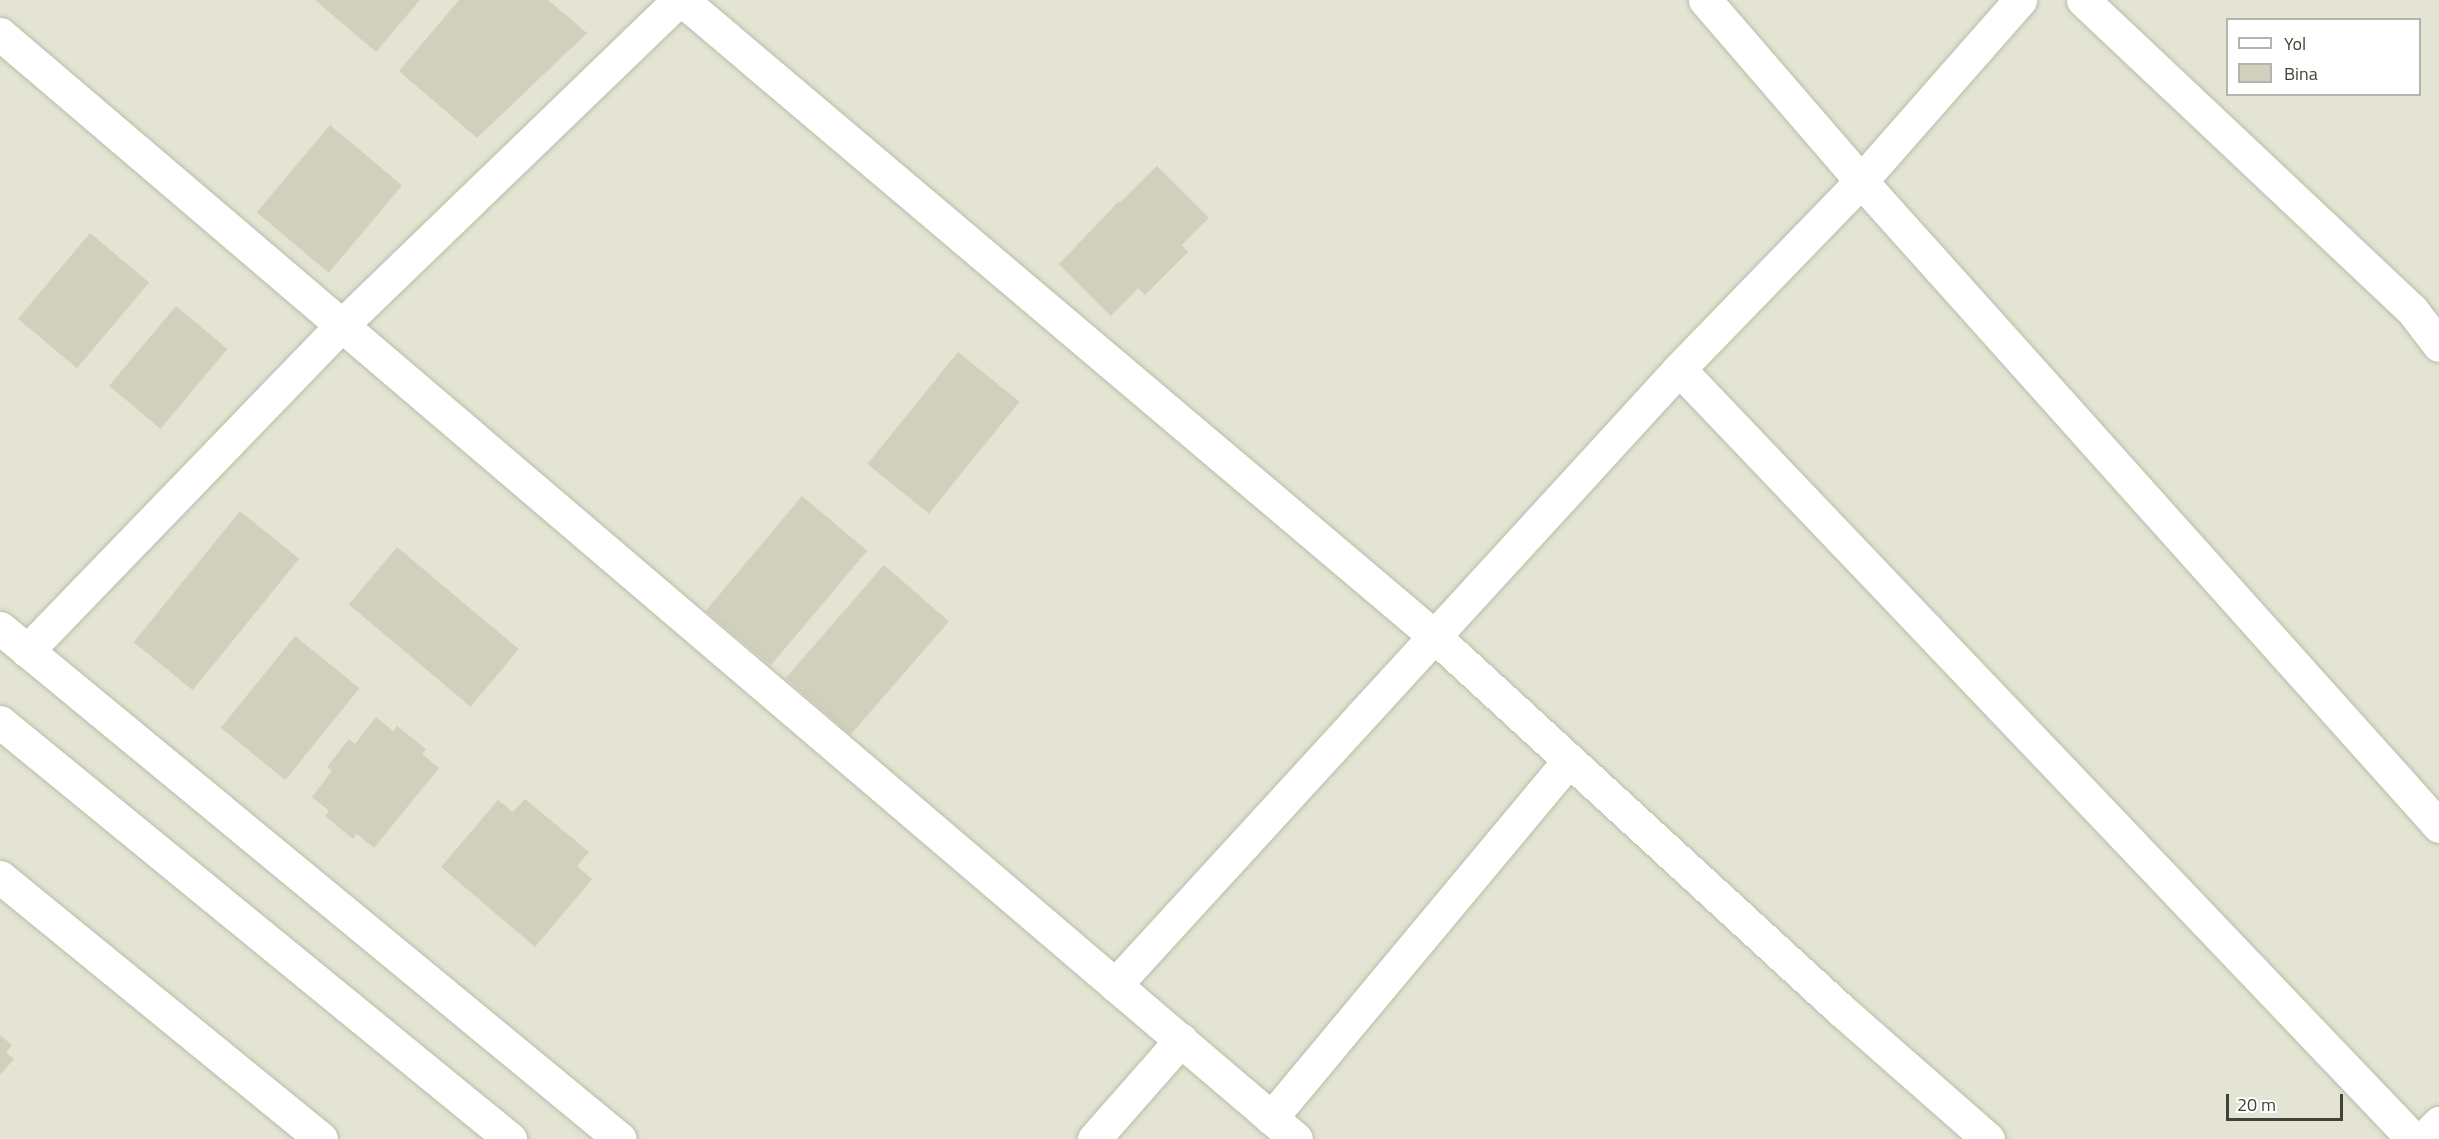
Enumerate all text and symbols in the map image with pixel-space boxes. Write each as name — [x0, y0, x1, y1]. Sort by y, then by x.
legend — [2226, 18, 2421, 96]
text: Yol — [2284, 30, 2306, 57]
text: Bina — [2284, 60, 2318, 87]
scale bar — [2229, 1082, 2346, 1120]
text: 20 m — [2237, 1091, 2276, 1118]

